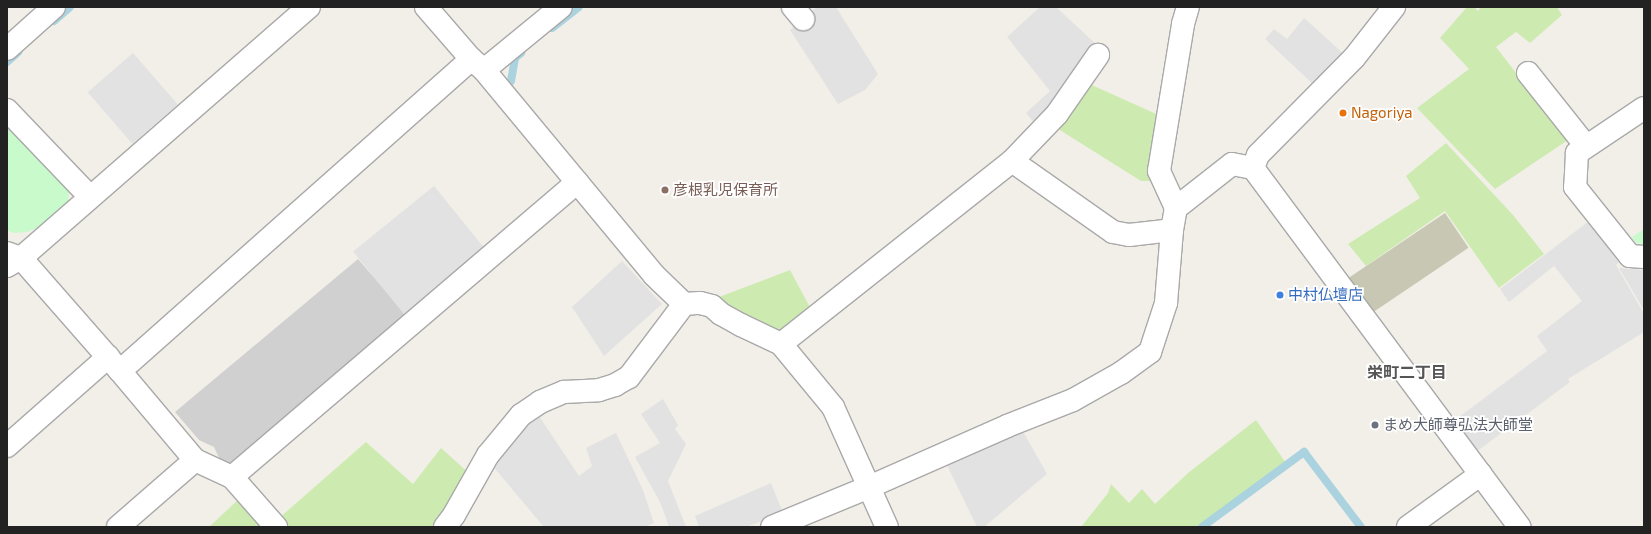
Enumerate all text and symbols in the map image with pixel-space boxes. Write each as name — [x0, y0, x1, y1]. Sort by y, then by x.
place label: Nagoriya — [1351, 104, 1412, 122]
marker: Nagoriya — [1338, 108, 1348, 118]
place label: 彦根乳児保育所 — [673, 181, 778, 199]
marker: 彦根乳児保育所 — [660, 185, 670, 195]
place label: 中村仏壇店 — [1288, 286, 1363, 304]
marker: 中村仏壇店 — [1275, 290, 1285, 300]
district label: 栄町二丁目 — [1367, 362, 1447, 382]
place label: まめ大師尊弘法大師堂 — [1383, 416, 1533, 434]
marker: まめ大師尊弘法大師堂 — [1370, 420, 1380, 430]

